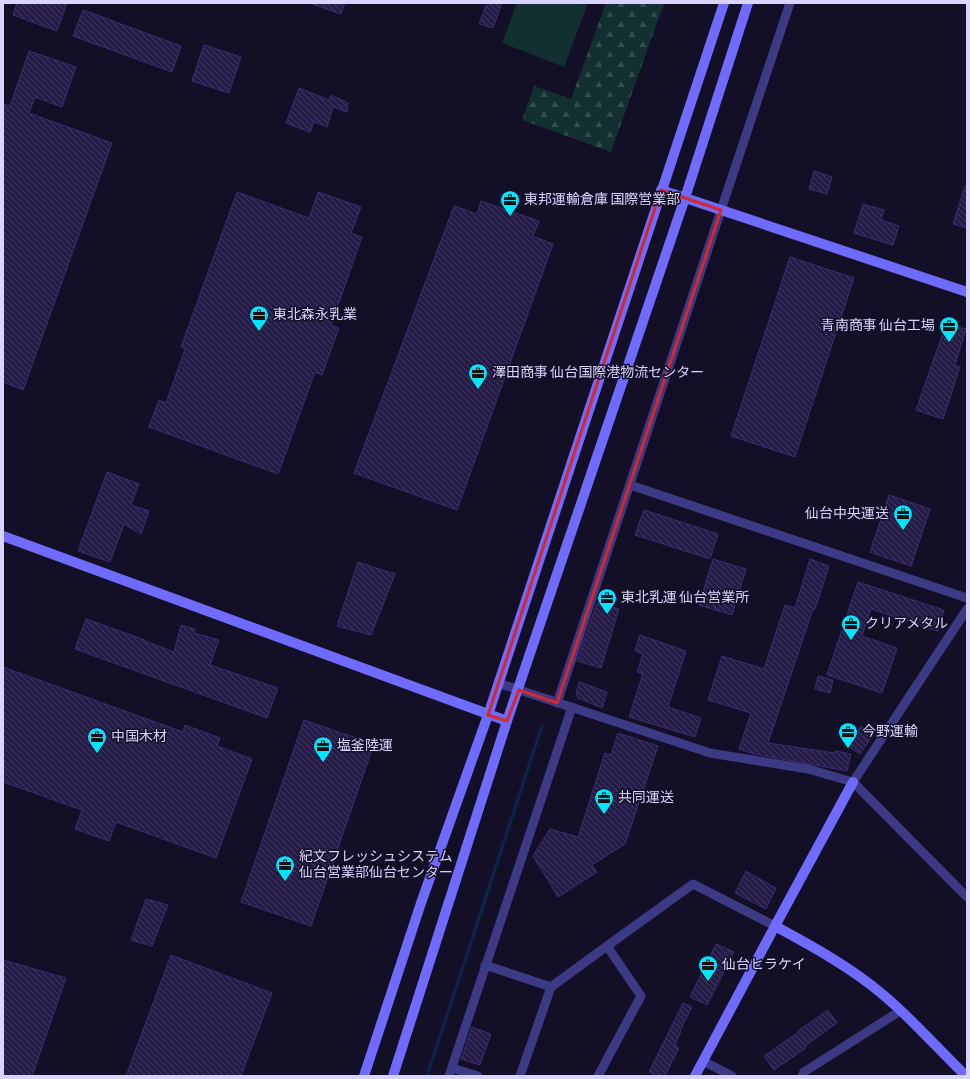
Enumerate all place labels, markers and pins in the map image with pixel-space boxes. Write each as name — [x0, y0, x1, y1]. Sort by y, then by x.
office icon: 東邦運輸倉庫 国際営業部 — [499, 189, 521, 217]
place label: 東邦運輸倉庫 国際営業部 — [524, 191, 680, 207]
office icon: 東北森永乳業 — [248, 304, 270, 332]
place label: 東北森永乳業 — [273, 306, 357, 322]
office icon: 青南商事 仙台工場 — [938, 315, 960, 343]
place label: 青南商事 仙台工場 — [821, 317, 935, 333]
office icon: 澤田商事 仙台国際港物流センター — [467, 362, 489, 390]
place label: 澤田商事 仙台国際港物流センター — [492, 364, 704, 380]
office icon: 仙台中央運送 — [892, 503, 914, 531]
place label: 仙台中央運送 — [805, 505, 889, 521]
office icon: 東北乳運 仙台営業所 — [596, 587, 618, 615]
place label: 東北乳運 仙台営業所 — [621, 589, 749, 605]
office icon: クリアメタル — [840, 613, 862, 641]
place label: クリアメタル — [865, 616, 948, 631]
office icon: 今野運輸 — [837, 721, 859, 749]
place label: 今野運輸 — [862, 723, 918, 739]
office icon: 中国木材 — [86, 726, 108, 754]
place label: 中国木材 — [111, 728, 167, 744]
office icon: 塩釜陸運 — [312, 735, 334, 763]
place label: 塩釜陸運 — [337, 737, 393, 753]
office icon: 共同運送 — [593, 787, 615, 815]
place label: 共同運送 — [618, 790, 674, 805]
place label: 紀文フレッシュシステム 仙台営業部仙台センター — [299, 849, 453, 880]
office icon: 紀文フレッシュシステム 仙台営業部仙台センター — [274, 854, 296, 882]
office icon: 仙台ヒラケイ — [697, 954, 719, 982]
place label: 仙台ヒラケイ — [722, 956, 806, 972]

